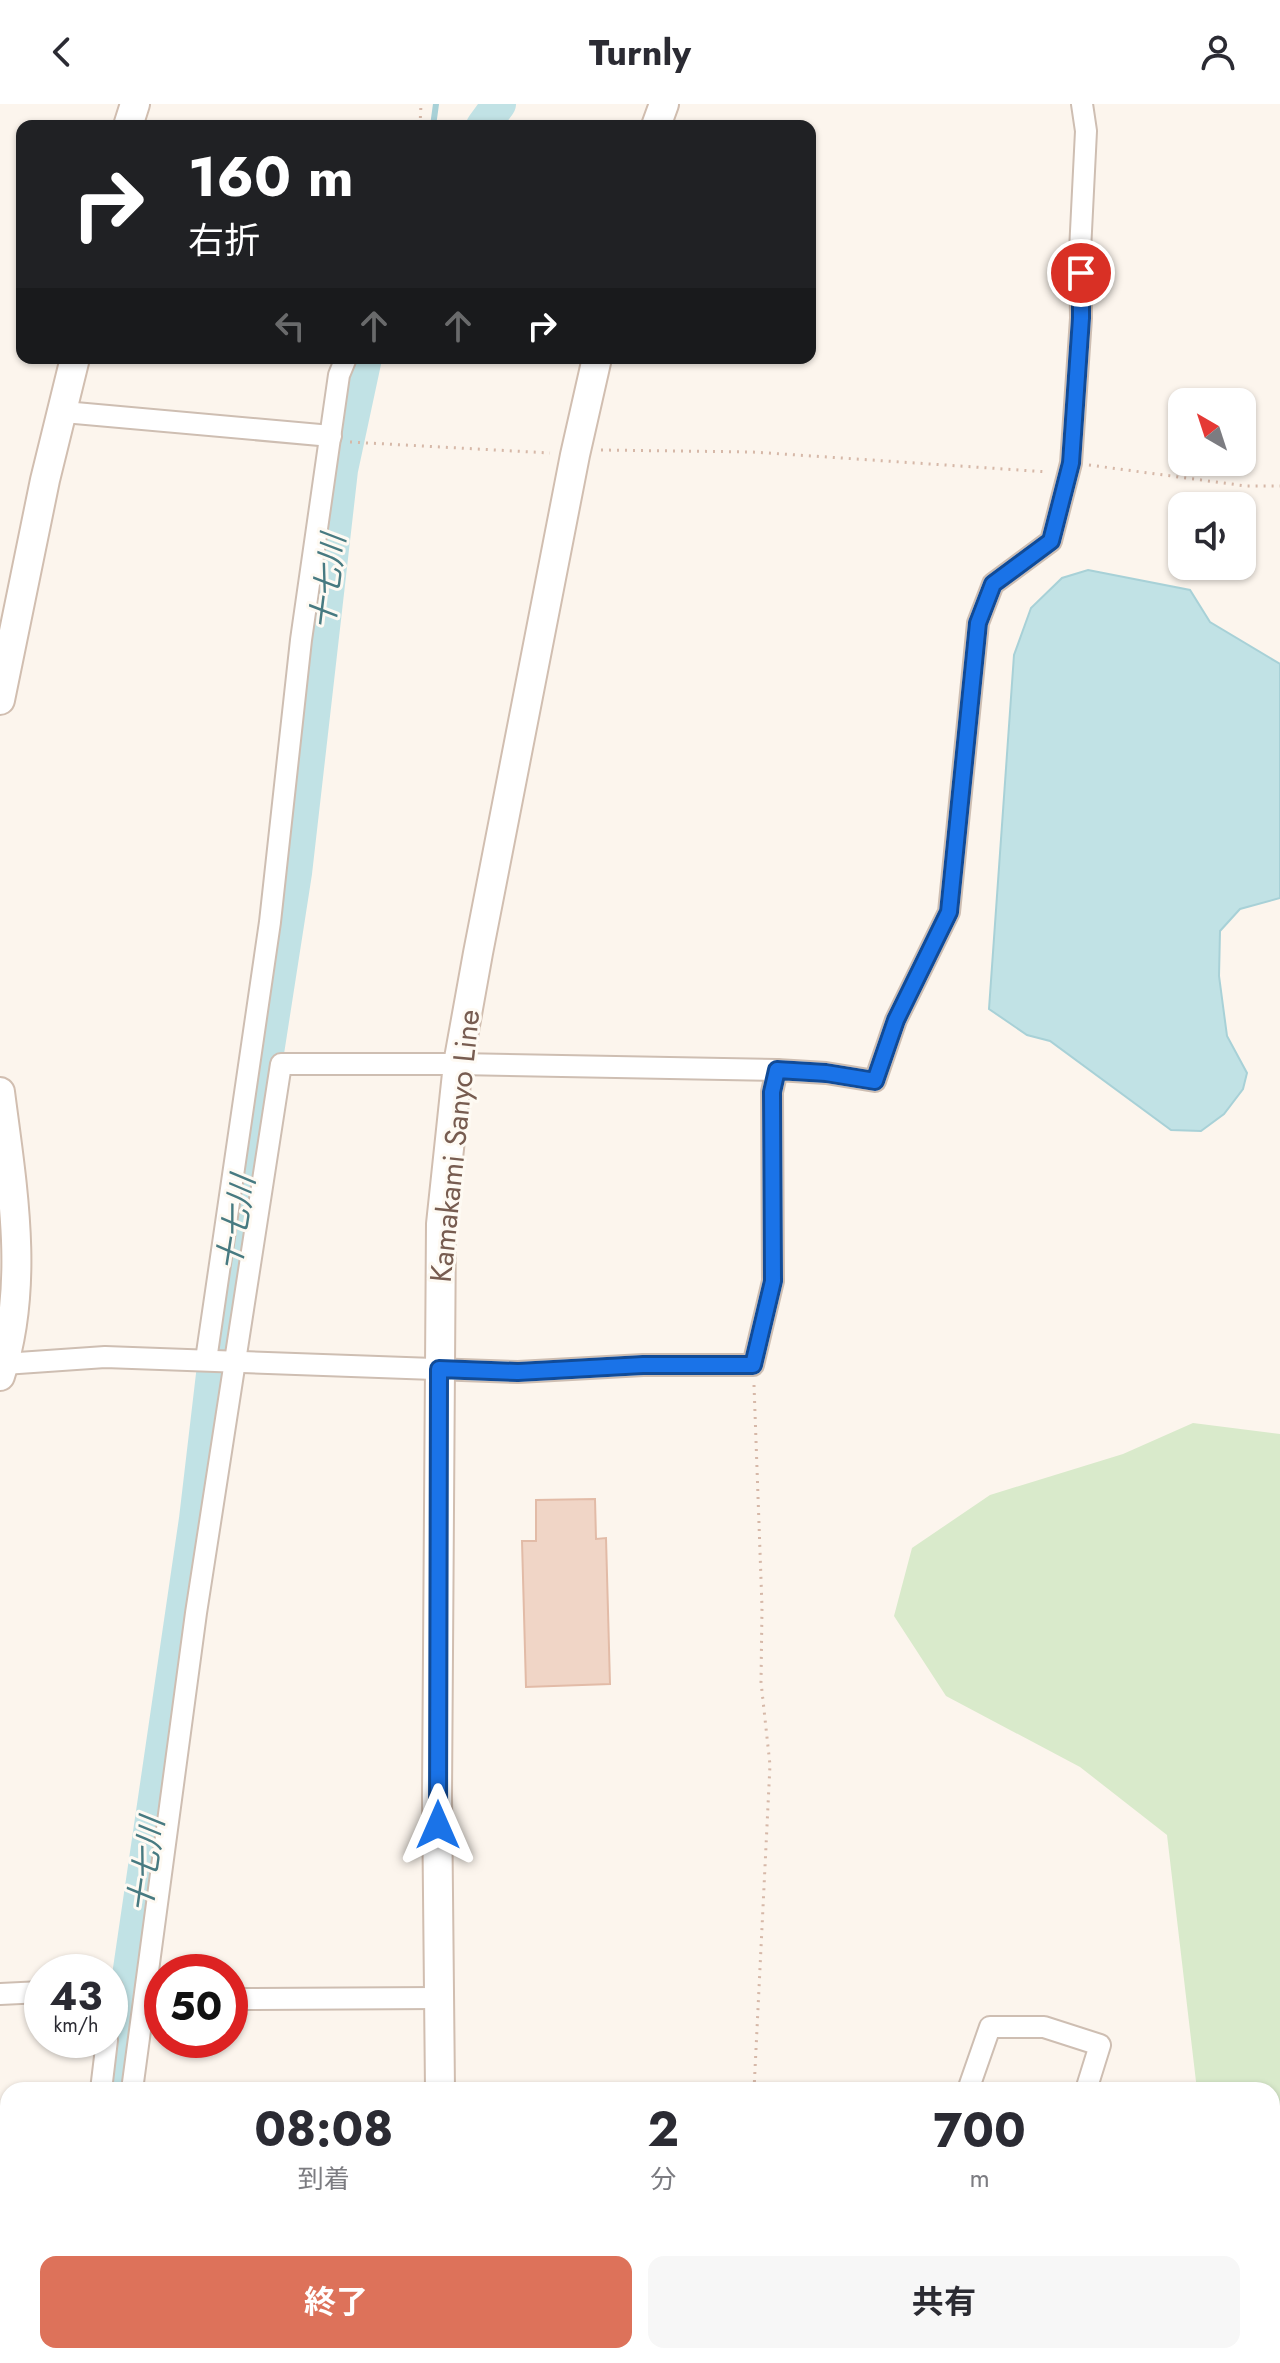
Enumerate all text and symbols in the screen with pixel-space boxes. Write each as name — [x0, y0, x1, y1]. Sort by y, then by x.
text: Turnly — [589, 26, 691, 78]
icon: back — [40, 30, 84, 74]
icon: person — [1196, 30, 1240, 74]
text: 160 m — [188, 136, 354, 217]
icon: right — [56, 152, 160, 256]
text: 右折 — [188, 214, 260, 266]
pin — [1047, 239, 1115, 307]
icon: arrive — [1059, 251, 1103, 295]
icon: left — [268, 304, 312, 348]
icon: ahead — [352, 304, 396, 348]
icon: ahead — [436, 304, 480, 348]
icon: right — [520, 304, 564, 348]
north arrow — [1168, 388, 1256, 476]
map controls — [1168, 388, 1256, 580]
button: sound — [1168, 492, 1256, 580]
water label: 十七川 — [299, 529, 357, 632]
street label: Kamakami Sanyo Line — [419, 1007, 490, 1285]
water label: 十七川 — [206, 1169, 267, 1274]
position arrow — [396, 1783, 480, 1867]
water label: 十七川 — [117, 1811, 176, 1916]
speed limit sign: 50 — [144, 1954, 248, 2058]
text: 43 — [50, 1967, 102, 2025]
text: km/h — [53, 2011, 99, 2040]
text: 08:08 — [254, 2095, 393, 2164]
text: 2 — [648, 2095, 679, 2164]
text: 700 — [933, 2096, 1026, 2165]
text: m — [969, 2159, 990, 2197]
text: 到着 — [298, 2160, 350, 2198]
text: 分 — [650, 2160, 676, 2198]
button: 終了 — [40, 2256, 632, 2348]
button: 共有 — [648, 2256, 1240, 2348]

